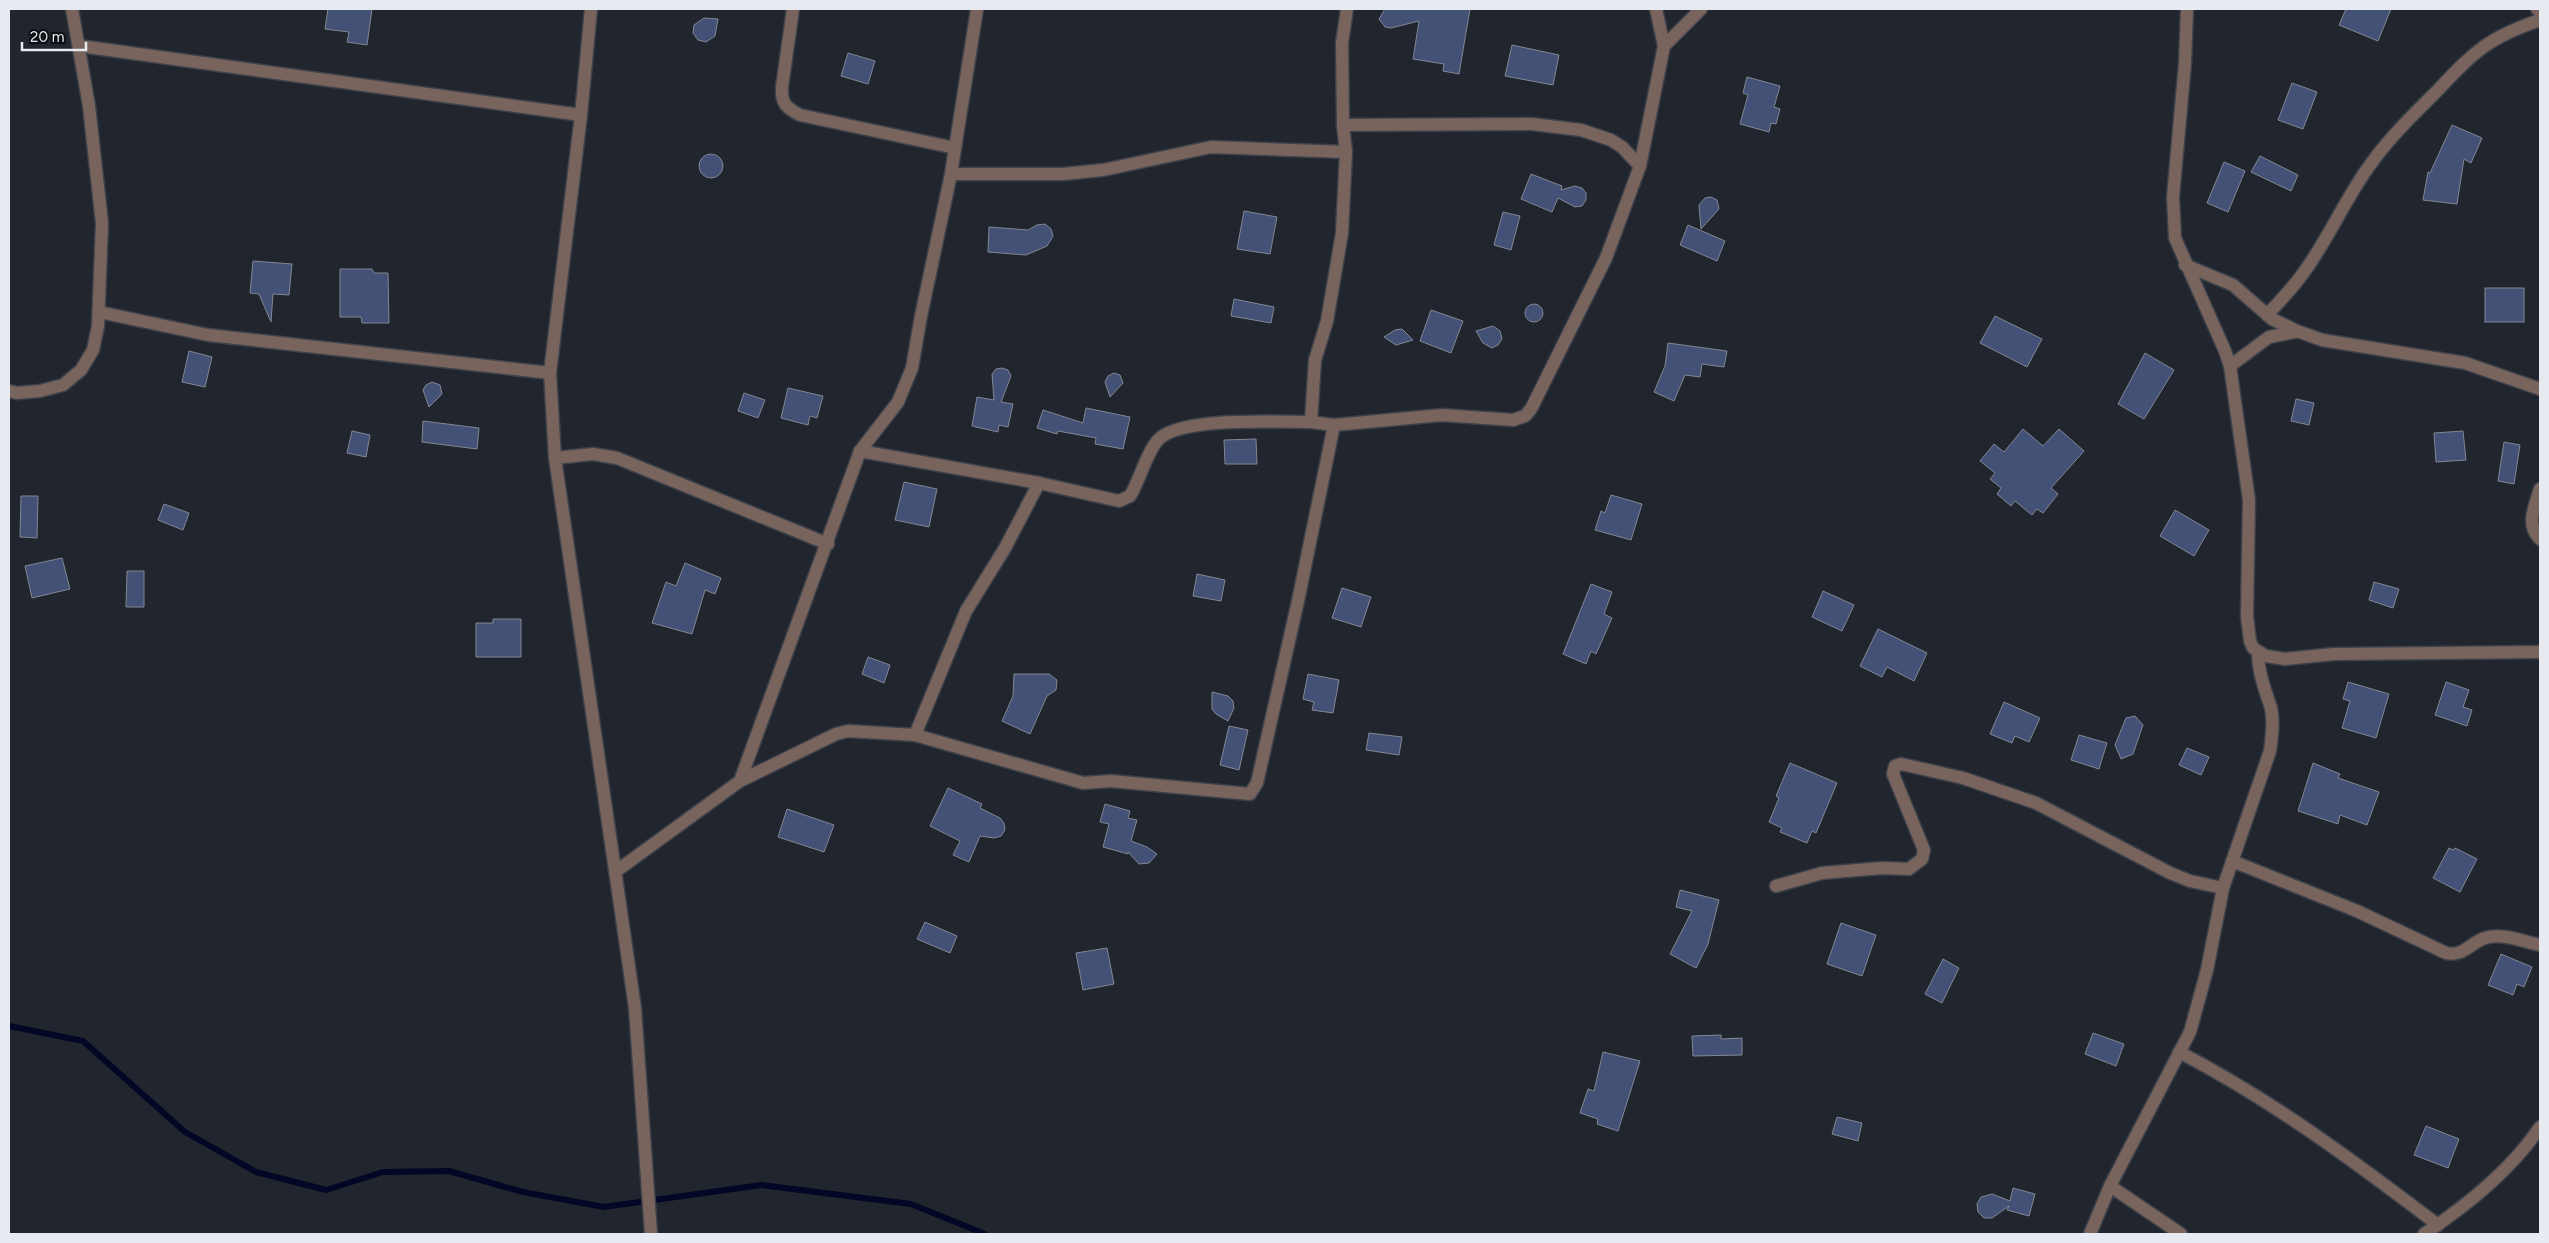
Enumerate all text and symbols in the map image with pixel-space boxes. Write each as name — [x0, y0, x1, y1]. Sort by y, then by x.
scale bar — [22, 20, 86, 52]
text: 20 m — [30, 28, 64, 46]

